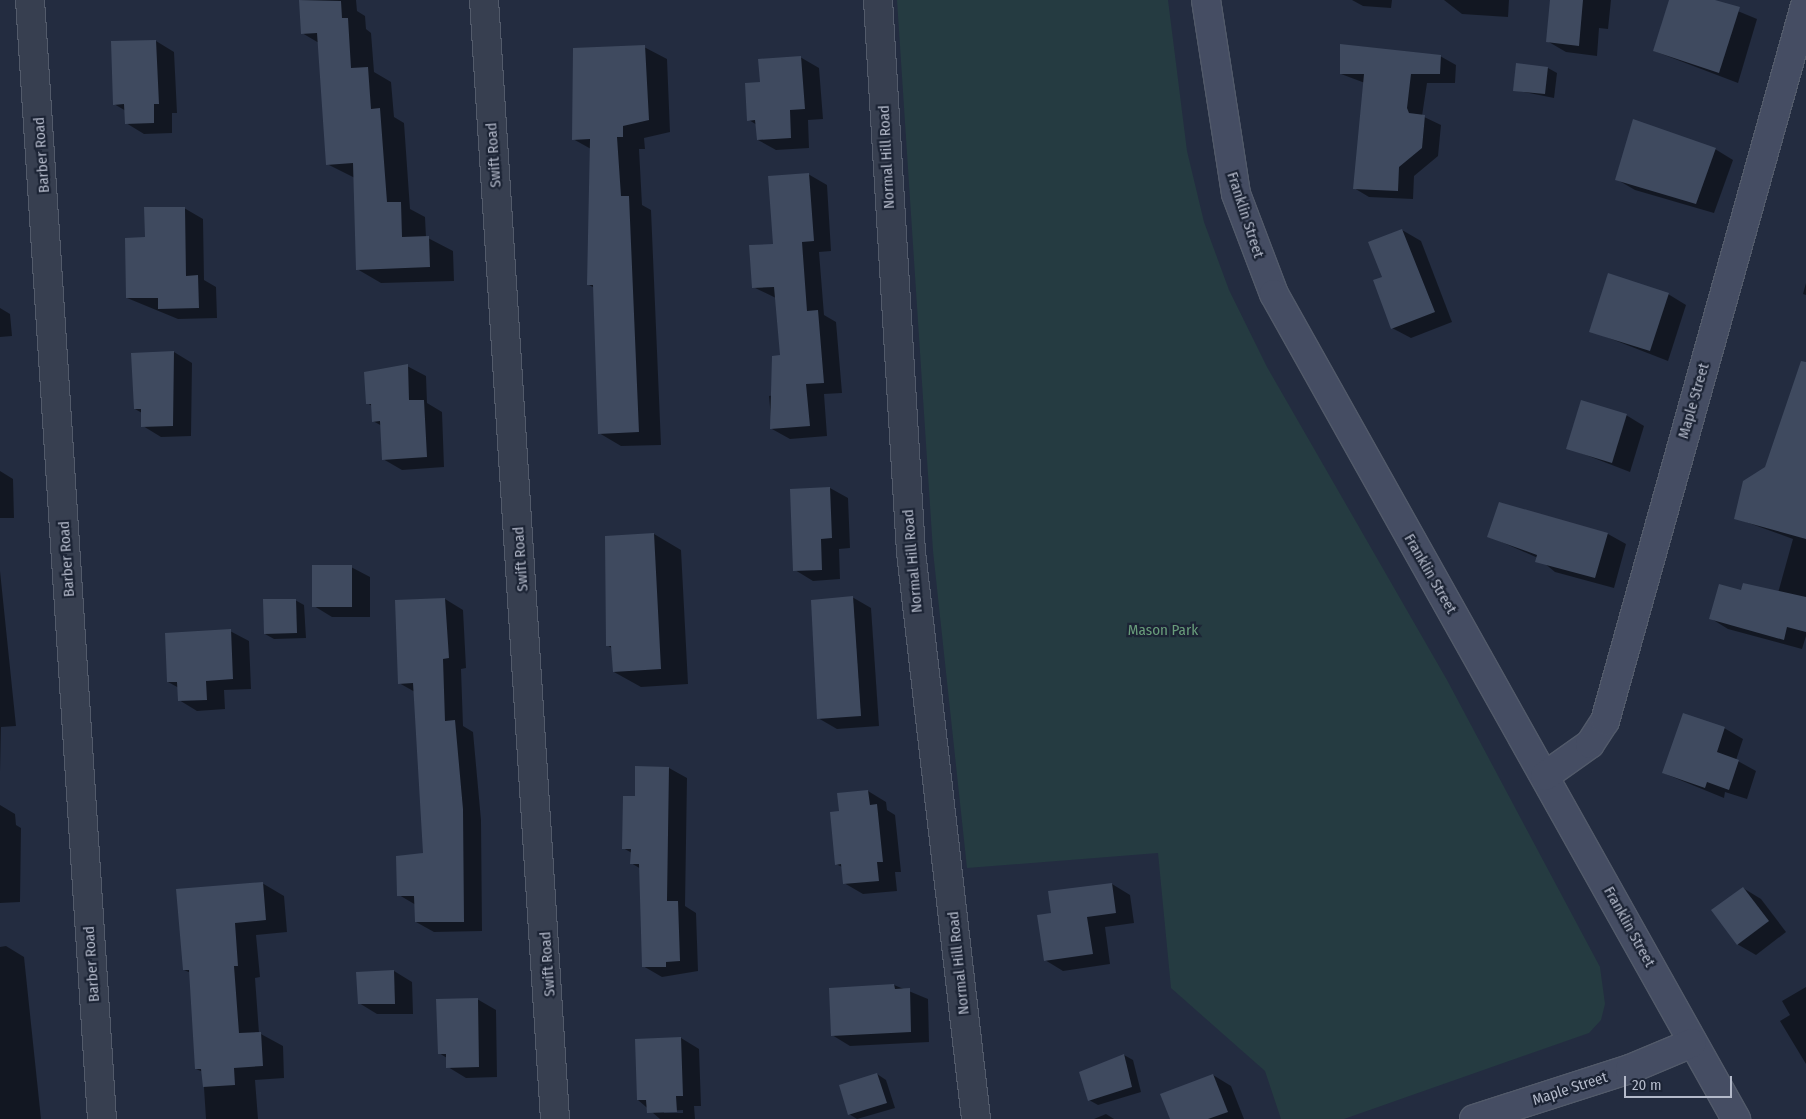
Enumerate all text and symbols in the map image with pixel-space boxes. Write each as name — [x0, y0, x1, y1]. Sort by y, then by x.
street label: Normal Hill Road — [875, 105, 899, 209]
street label: Barber Road — [30, 116, 54, 194]
street label: Swift Road — [483, 122, 505, 188]
street label: Franklin Street — [1223, 170, 1267, 260]
street label: Maple Street — [1675, 361, 1713, 441]
street label: Normal Hill Road — [900, 508, 926, 614]
street label: Barber Road — [55, 520, 79, 598]
street label: Swift Road — [510, 526, 532, 592]
street label: Franklin Street — [1400, 531, 1460, 617]
park label: Mason Park — [1128, 622, 1198, 640]
street label: Franklin Street — [1600, 884, 1658, 970]
street label: Normal Hill Road — [945, 910, 973, 1016]
street label: Barber Road — [80, 925, 104, 1003]
street label: Swift Road — [537, 931, 559, 997]
scale bar — [1626, 1066, 1734, 1098]
street label: Maple Street — [1530, 1068, 1610, 1110]
text: 20 m — [1632, 1076, 1662, 1094]

